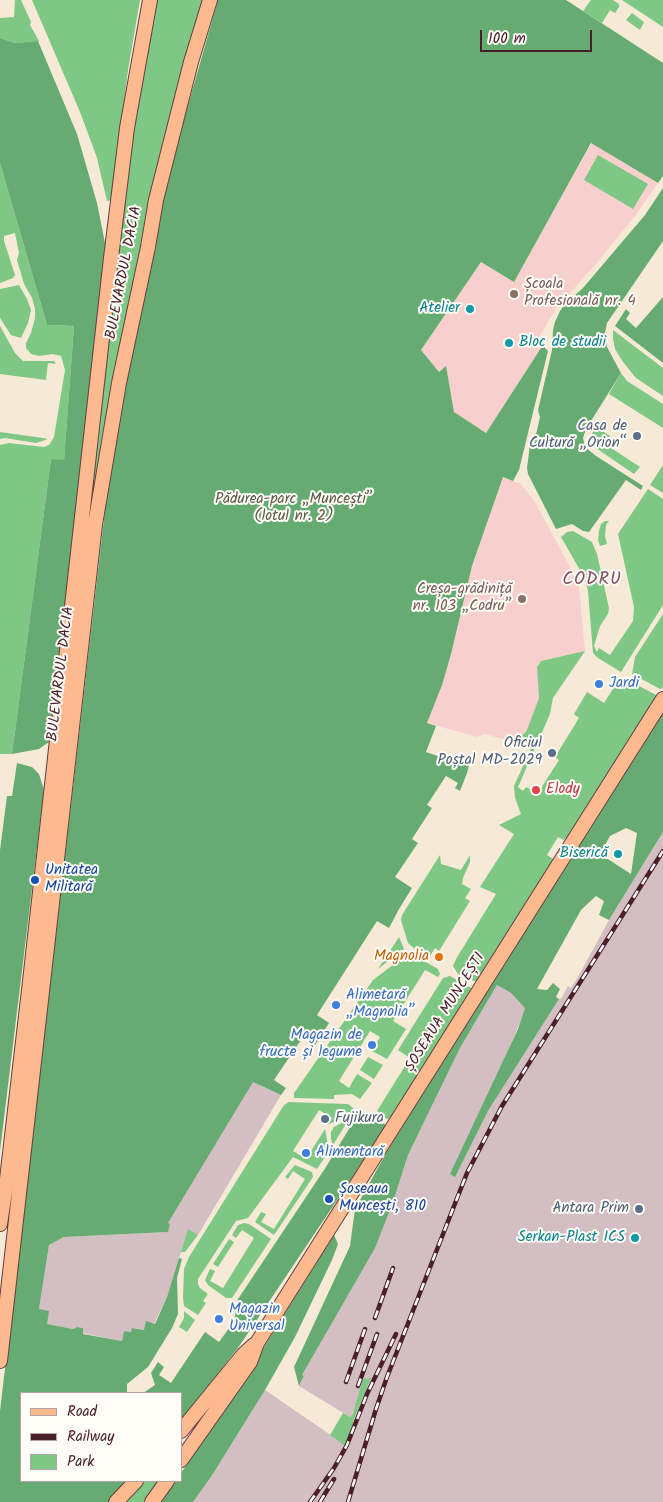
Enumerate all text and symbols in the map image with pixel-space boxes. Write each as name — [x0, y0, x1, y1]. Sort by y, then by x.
scale bar — [483, 20, 596, 52]
text: 100 m — [488, 27, 526, 51]
street label: BULEVARDUL DACIA — [103, 205, 147, 341]
place label: Școala Profesională nr. 4 — [524, 276, 636, 311]
marker: Școala Profesională nr. 4 — [508, 288, 520, 300]
place label: Atelier — [419, 300, 460, 318]
marker: Atelier — [464, 303, 476, 315]
place label: Bloc de studii — [519, 334, 606, 352]
marker: Bloc de studii — [503, 337, 515, 349]
place label: Casa de Cultură „Orion“ — [529, 418, 627, 453]
marker: Casa de Cultură „Orion“ — [631, 430, 643, 442]
park label: Pădurea-parc „Muncești” (lotul nr. 2) — [215, 491, 373, 526]
district label: CODRU — [562, 570, 622, 592]
place label: Creșa-grădiniță nr. 103 „Codru” — [413, 581, 512, 616]
marker: Creșa-grădiniță nr. 103 „Codru” — [516, 593, 528, 605]
street label: BULEVARDUL DACIA — [45, 606, 79, 742]
place label: Jardi — [609, 675, 639, 693]
marker: Jardi — [593, 678, 605, 690]
place label: Oficiul Poștal MD-2029 — [437, 735, 542, 770]
marker: Oficiul Poștal MD-2029 — [546, 747, 558, 759]
place label: Elody — [546, 781, 580, 799]
marker: Elody — [530, 784, 542, 796]
place label: Biserică — [559, 845, 608, 863]
marker: Biserică — [612, 848, 624, 860]
place label: Unitatea Militară — [45, 862, 98, 897]
marker: Unitatea Militară — [29, 874, 41, 886]
place label: Magnolia — [374, 948, 429, 966]
street label: ȘOSEAUA MUNCEȘTI — [402, 950, 490, 1076]
marker: Magnolia — [433, 951, 445, 963]
place label: Alimetară „Magnolia” — [346, 987, 416, 1022]
marker: Alimetară „Magnolia” — [330, 999, 342, 1011]
place label: Magazin de fructe și legume — [260, 1027, 362, 1062]
marker: Magazin de fructe și legume — [366, 1039, 378, 1051]
place label: Fujikura — [335, 1110, 384, 1128]
marker: Fujikura — [319, 1113, 331, 1125]
place label: Alimentară — [316, 1144, 384, 1162]
marker: Alimentară — [300, 1147, 312, 1159]
place label: Șoseaua Muncești, 810 — [339, 1181, 426, 1216]
marker: Șoseaua Muncești, 810 — [323, 1193, 335, 1205]
place label: Antara Prim — [552, 1200, 629, 1218]
marker: Antara Prim — [633, 1203, 645, 1215]
place label: Serkan-Plast ICS — [518, 1229, 625, 1247]
marker: Serkan-Plast ICS — [629, 1232, 641, 1244]
place label: Magazin Universal — [229, 1301, 285, 1336]
marker: Magazin Universal — [213, 1313, 225, 1325]
legend — [20, 1392, 182, 1482]
text: Road — [67, 1400, 97, 1424]
text: Railway — [67, 1425, 114, 1449]
text: Park — [67, 1450, 94, 1474]

